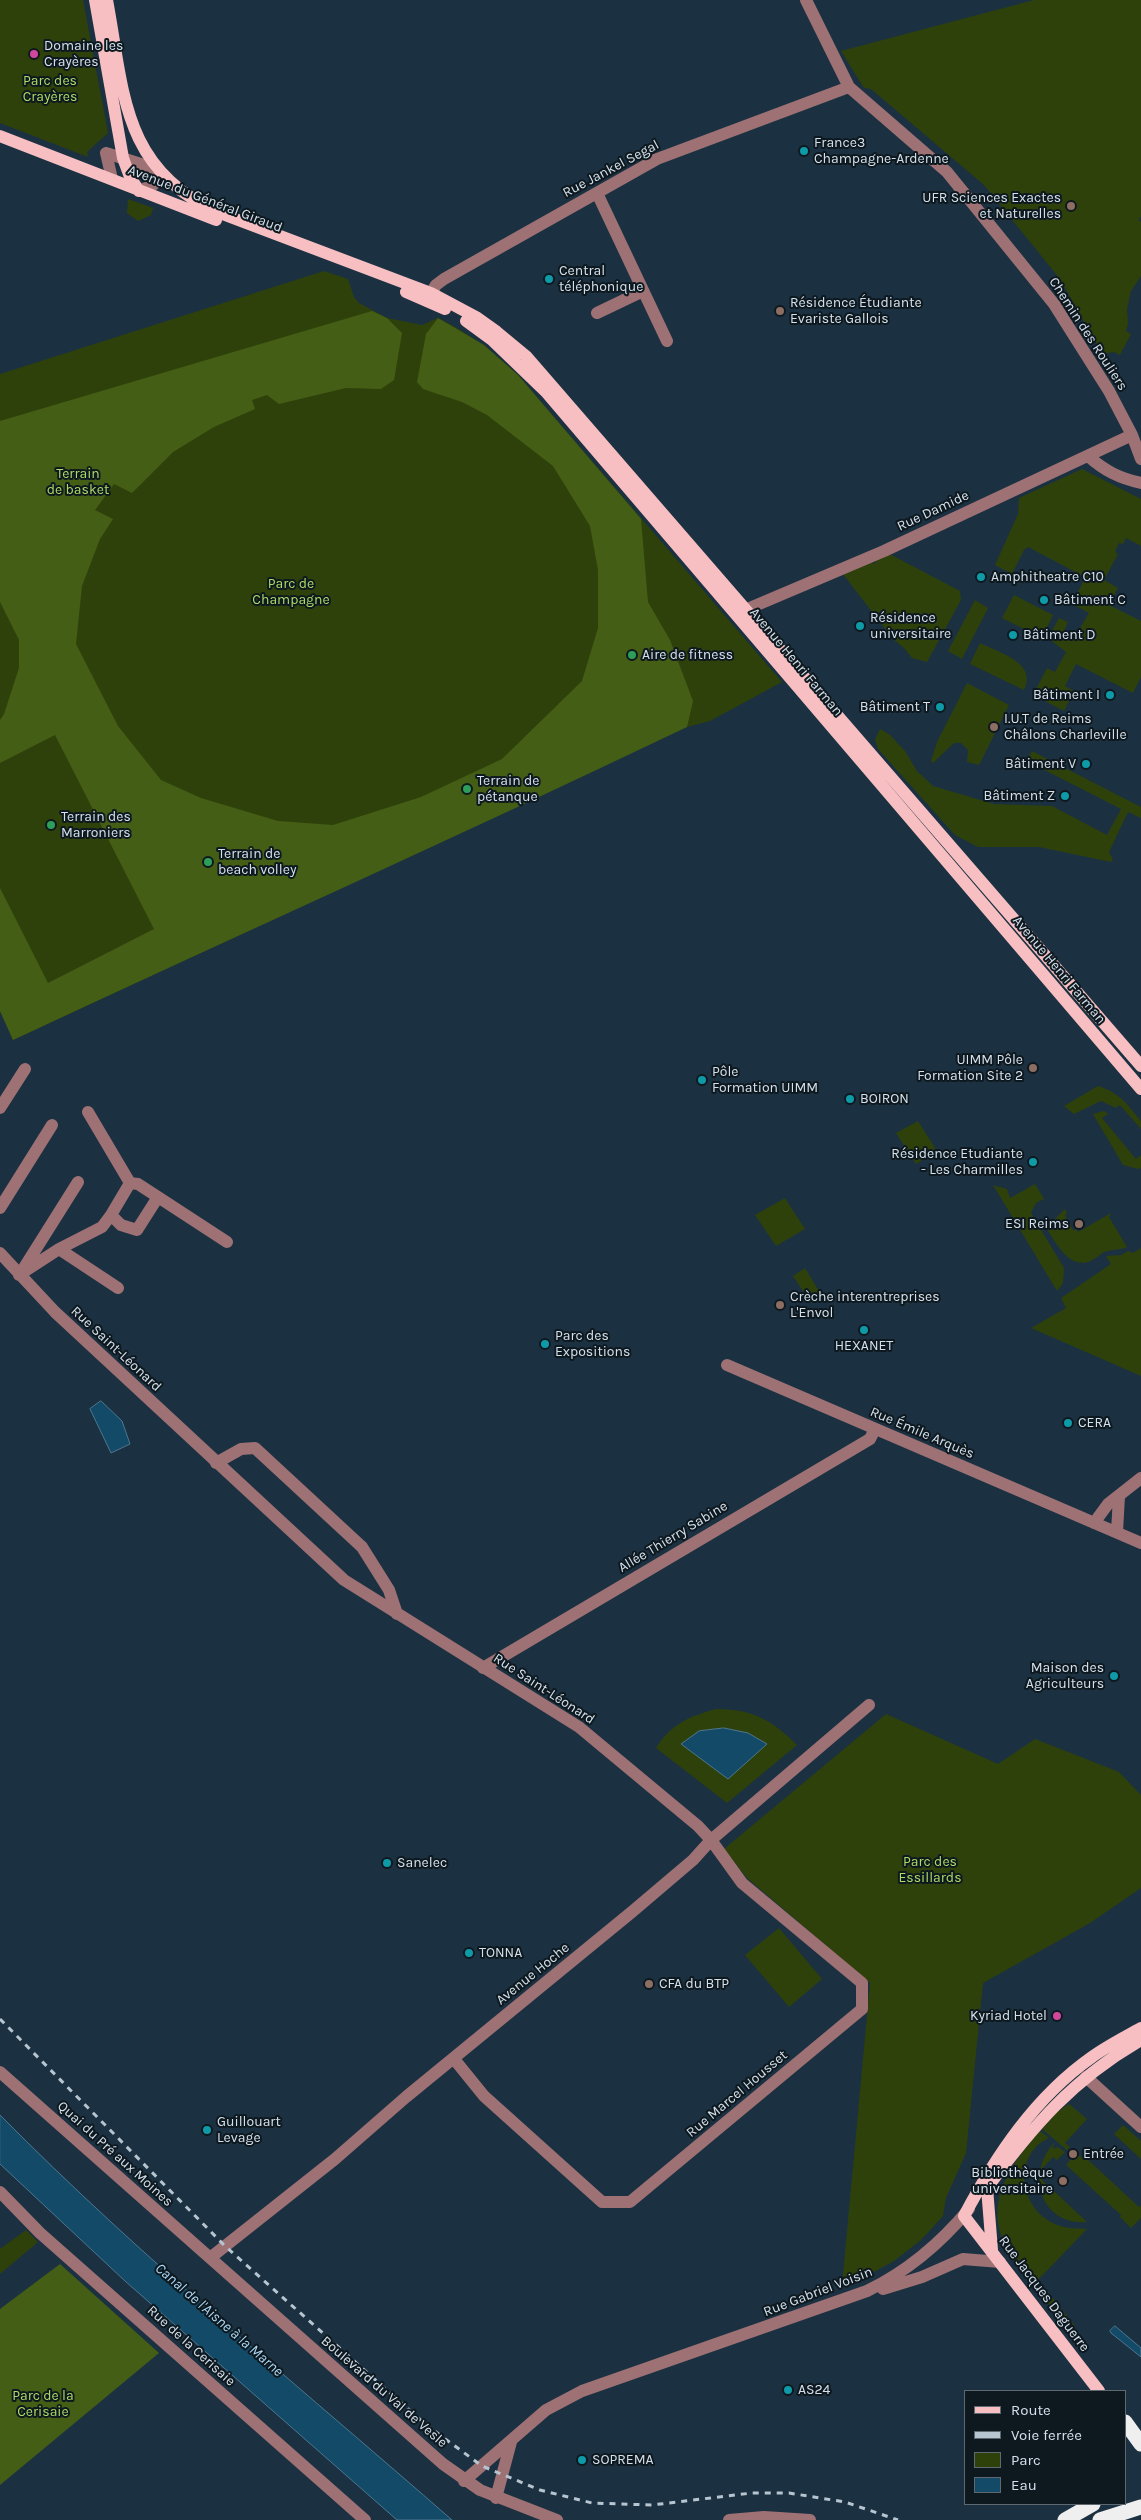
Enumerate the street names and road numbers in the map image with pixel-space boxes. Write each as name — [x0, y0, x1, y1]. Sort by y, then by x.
street label: Rue Jankel Segal — [560, 136, 662, 202]
street label: Avenue du Général Giraud — [125, 162, 285, 236]
street label: Chemin des Rouliers — [1045, 274, 1131, 394]
street label: Rue Damide — [894, 487, 972, 535]
street label: Avenue Henri Farman — [746, 605, 846, 719]
street label: Avenue Henri Farman — [1009, 913, 1109, 1027]
street label: Rue Saint-Léonard — [67, 1303, 165, 1395]
street label: Rue Émile Arquès — [867, 1403, 977, 1463]
street label: Allée Thierry Sabine — [615, 1498, 731, 1576]
street label: Rue Saint-Léonard — [490, 1650, 598, 1728]
street label: Avenue Hoche — [493, 1939, 573, 2009]
street label: Rue Marcel Housset — [683, 2047, 791, 2141]
street label: Quai du Pré aux Moines — [54, 2098, 176, 2210]
street label: Rue Jacques Daguerre — [995, 2233, 1093, 2355]
street label: Rue Gabriel Voisin — [761, 2263, 875, 2321]
street label: Rue de la Cerisaie — [143, 2302, 239, 2390]
street label: Boulevard du Val de Vesle — [317, 2333, 451, 2451]

